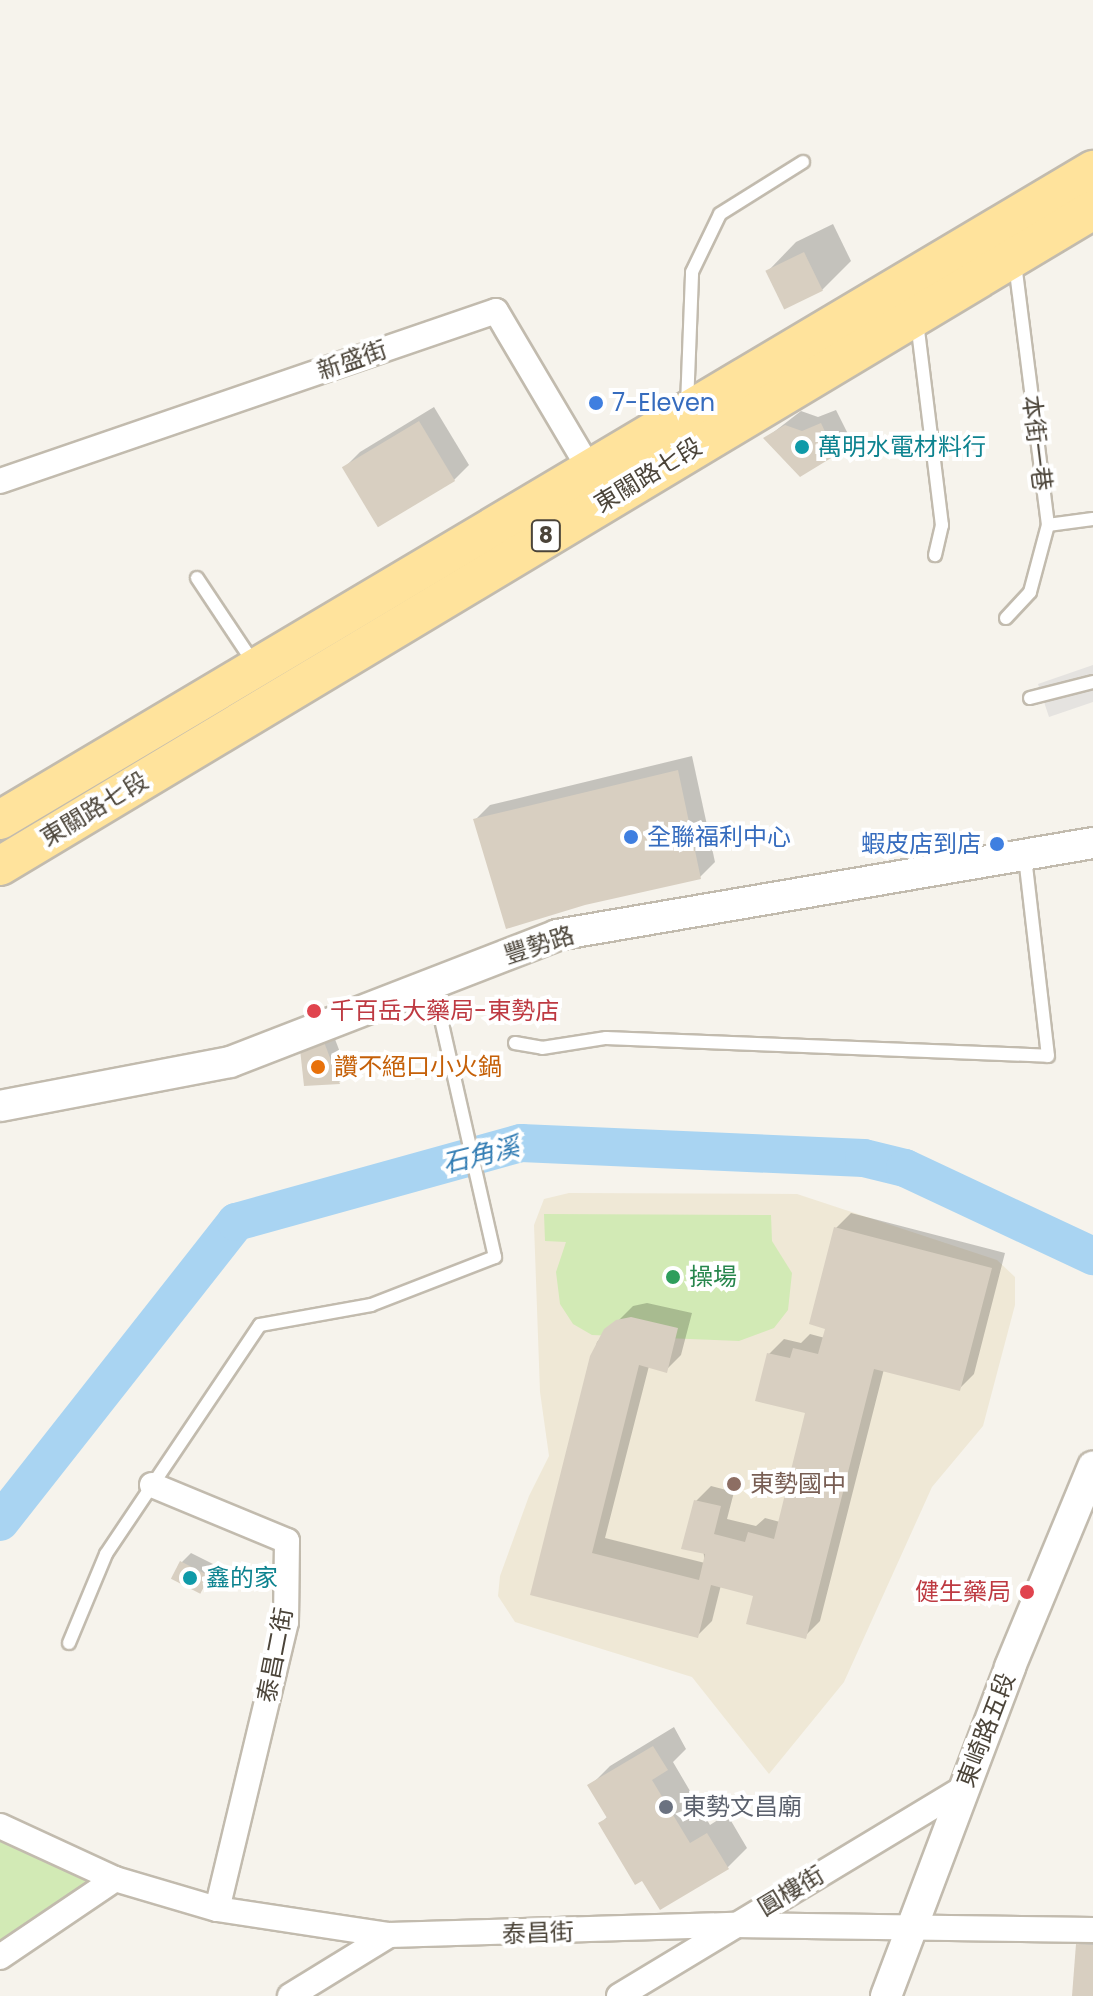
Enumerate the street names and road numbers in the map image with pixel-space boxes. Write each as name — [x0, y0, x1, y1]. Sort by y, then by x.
street label: 新盛街 — [313, 335, 391, 385]
street label: 本街一巷 — [1017, 394, 1057, 492]
street label: 東關路七段 — [589, 432, 707, 518]
road number: 8 — [530, 518, 562, 554]
street label: 東關路七段 — [35, 766, 153, 852]
street label: 豐勢路 — [500, 920, 578, 970]
street label: 泰昌二街 — [252, 1605, 298, 1705]
street label: 東崎路五段 — [951, 1669, 1021, 1791]
street label: 圓樓街 — [753, 1860, 829, 1922]
street label: 泰昌街 — [502, 1917, 574, 1949]

